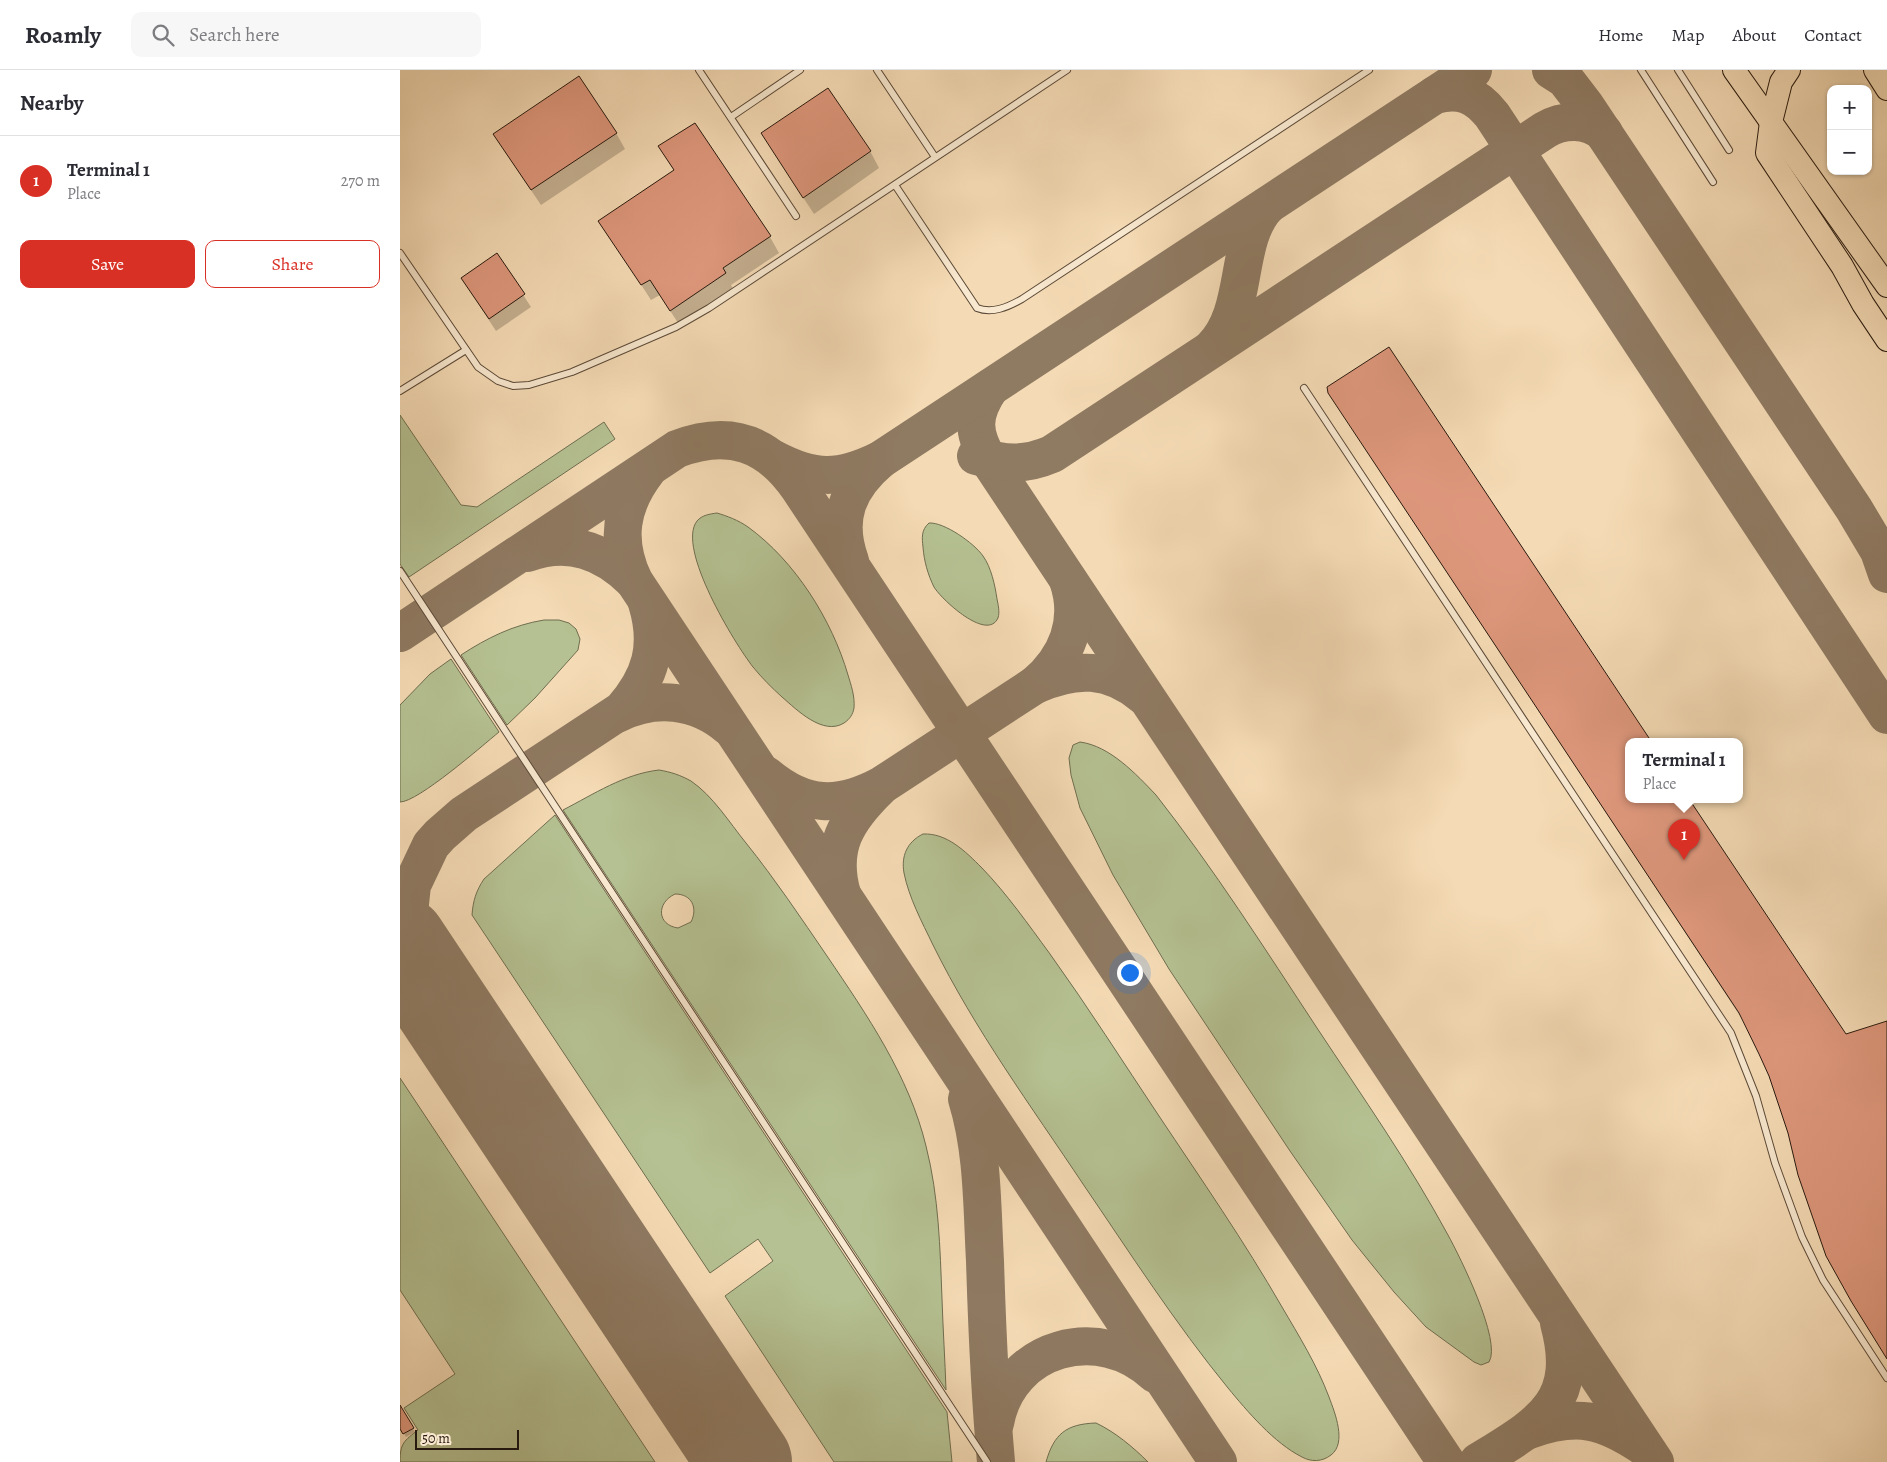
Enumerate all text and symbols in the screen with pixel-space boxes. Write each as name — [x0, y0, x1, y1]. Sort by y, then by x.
search box — [131, 12, 481, 57]
text: Roamly — [25, 19, 101, 51]
icon: search — [149, 21, 177, 49]
text: Search here — [189, 22, 280, 48]
text: Home — [1598, 23, 1643, 47]
text: Map — [1671, 23, 1704, 47]
text: About — [1732, 23, 1776, 47]
text: Contact — [1804, 23, 1862, 47]
map controls — [1827, 85, 1872, 175]
button: + — [1827, 85, 1872, 130]
text: Nearby — [20, 89, 83, 117]
button: − — [1827, 130, 1872, 175]
text: Terminal 1 — [67, 157, 150, 183]
text: 1 — [33, 170, 39, 192]
text: 270 m — [341, 170, 380, 192]
text: Place — [67, 183, 101, 205]
button: Save — [20, 240, 195, 288]
button: Share — [205, 240, 380, 288]
popup — [1625, 738, 1743, 803]
text: Terminal 1 — [1643, 747, 1725, 773]
text: Place — [1643, 773, 1676, 795]
pin: 1 — [1668, 819, 1700, 860]
your location — [1117, 960, 1143, 986]
scale bar — [415, 1427, 519, 1450]
text: 50 m — [422, 1429, 450, 1448]

